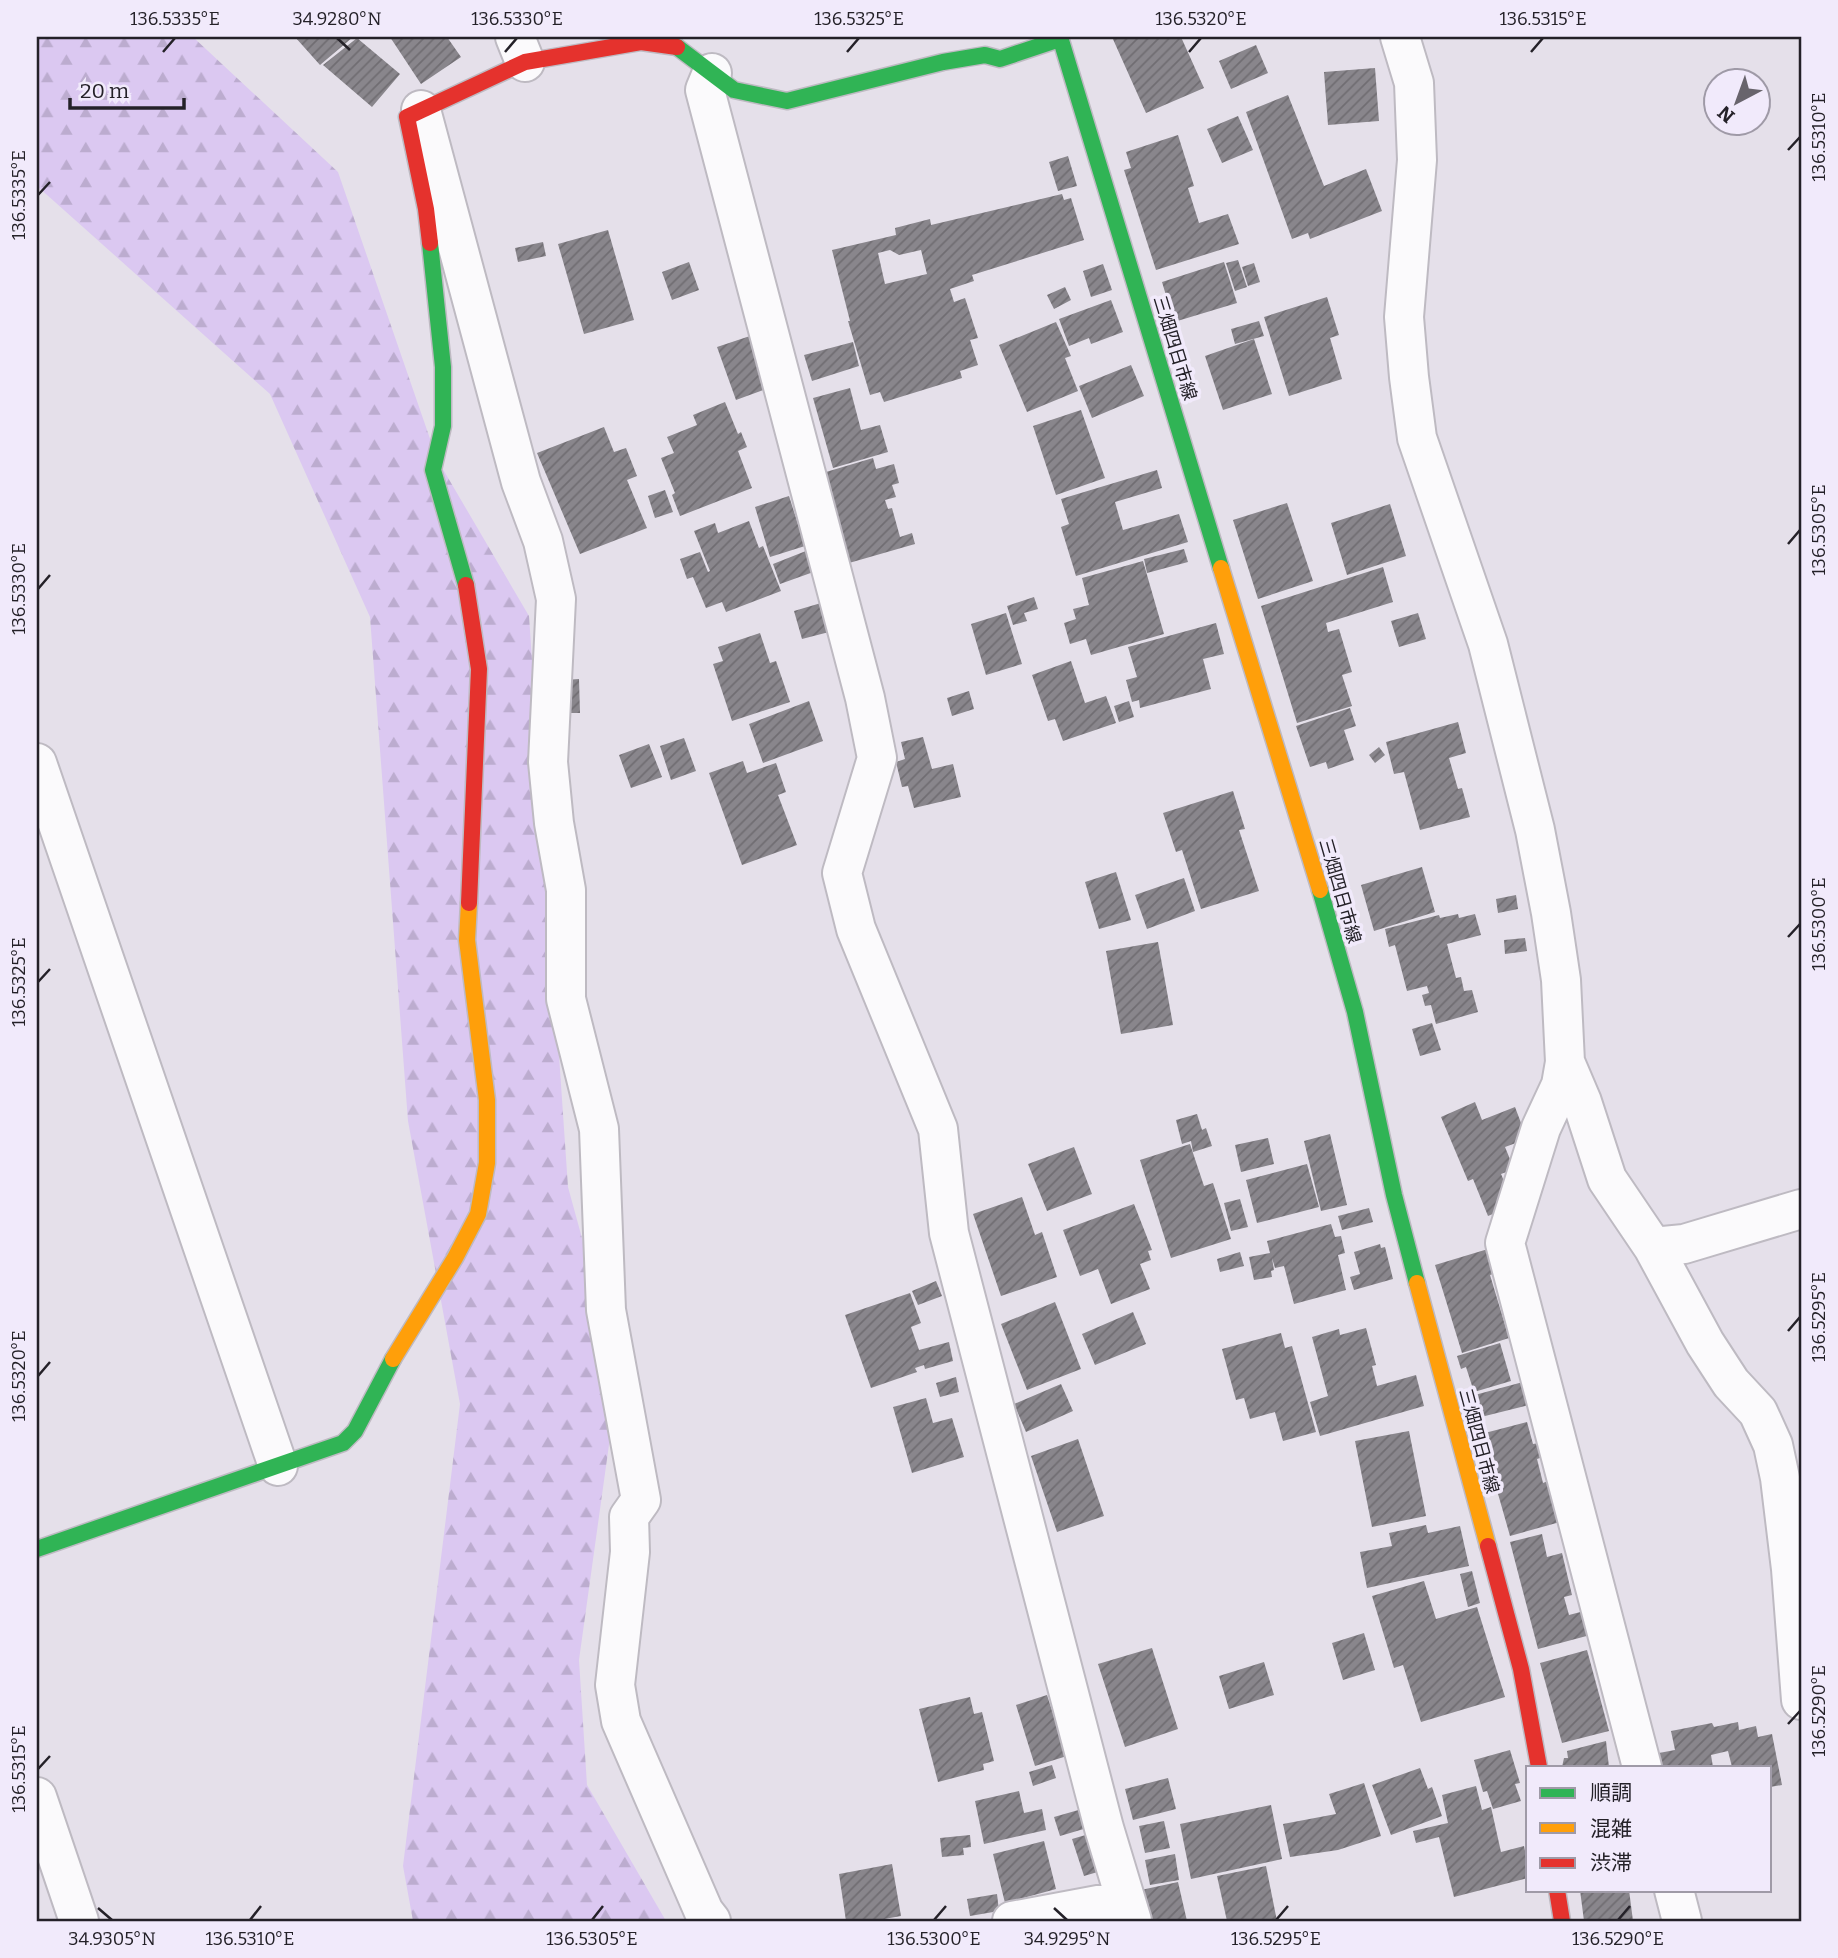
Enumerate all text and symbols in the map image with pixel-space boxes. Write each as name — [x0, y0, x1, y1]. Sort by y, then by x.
text: 136.5335°E — [130, 8, 220, 30]
text: 34.9280°N — [293, 8, 381, 30]
text: 136.5330°E — [471, 8, 563, 30]
text: 136.5325°E — [814, 8, 904, 30]
text: 136.5320°E — [1155, 8, 1247, 30]
text: 136.5315°E — [1499, 8, 1587, 30]
scale bar — [70, 66, 184, 110]
north arrow — [1702, 66, 1772, 136]
text: 20 m — [80, 78, 129, 104]
text: 136.5310°E — [1808, 92, 1830, 182]
text: N — [1713, 101, 1739, 128]
text: 136.5335°E — [8, 150, 30, 240]
street label: 三畑四日市線 — [1149, 293, 1201, 403]
text: 136.5305°E — [1808, 484, 1830, 576]
text: 136.5330°E — [8, 543, 30, 635]
street label: 三畑四日市線 — [1315, 836, 1365, 946]
text: 136.5300°E — [1808, 877, 1830, 971]
text: 136.5325°E — [8, 937, 30, 1027]
text: 136.5295°E — [1808, 1272, 1830, 1362]
text: 136.5320°E — [8, 1330, 30, 1422]
street label: 三畑四日市線 — [1454, 1386, 1504, 1496]
text: 136.5290°E — [1808, 1665, 1830, 1757]
text: 136.5315°E — [8, 1725, 30, 1813]
legend — [1526, 1766, 1772, 1892]
text: 順調 — [1590, 1780, 1632, 1806]
text: 混雑 — [1590, 1816, 1632, 1842]
text: 渋滞 — [1590, 1850, 1632, 1876]
text: 34.9305°N — [68, 1928, 156, 1950]
text: 136.5310°E — [205, 1928, 295, 1950]
text: 136.5305°E — [546, 1928, 638, 1950]
text: 136.5300°E — [887, 1928, 981, 1950]
text: 34.9295°N — [1024, 1928, 1110, 1950]
text: 136.5295°E — [1231, 1928, 1321, 1950]
text: 136.5290°E — [1572, 1928, 1664, 1950]

